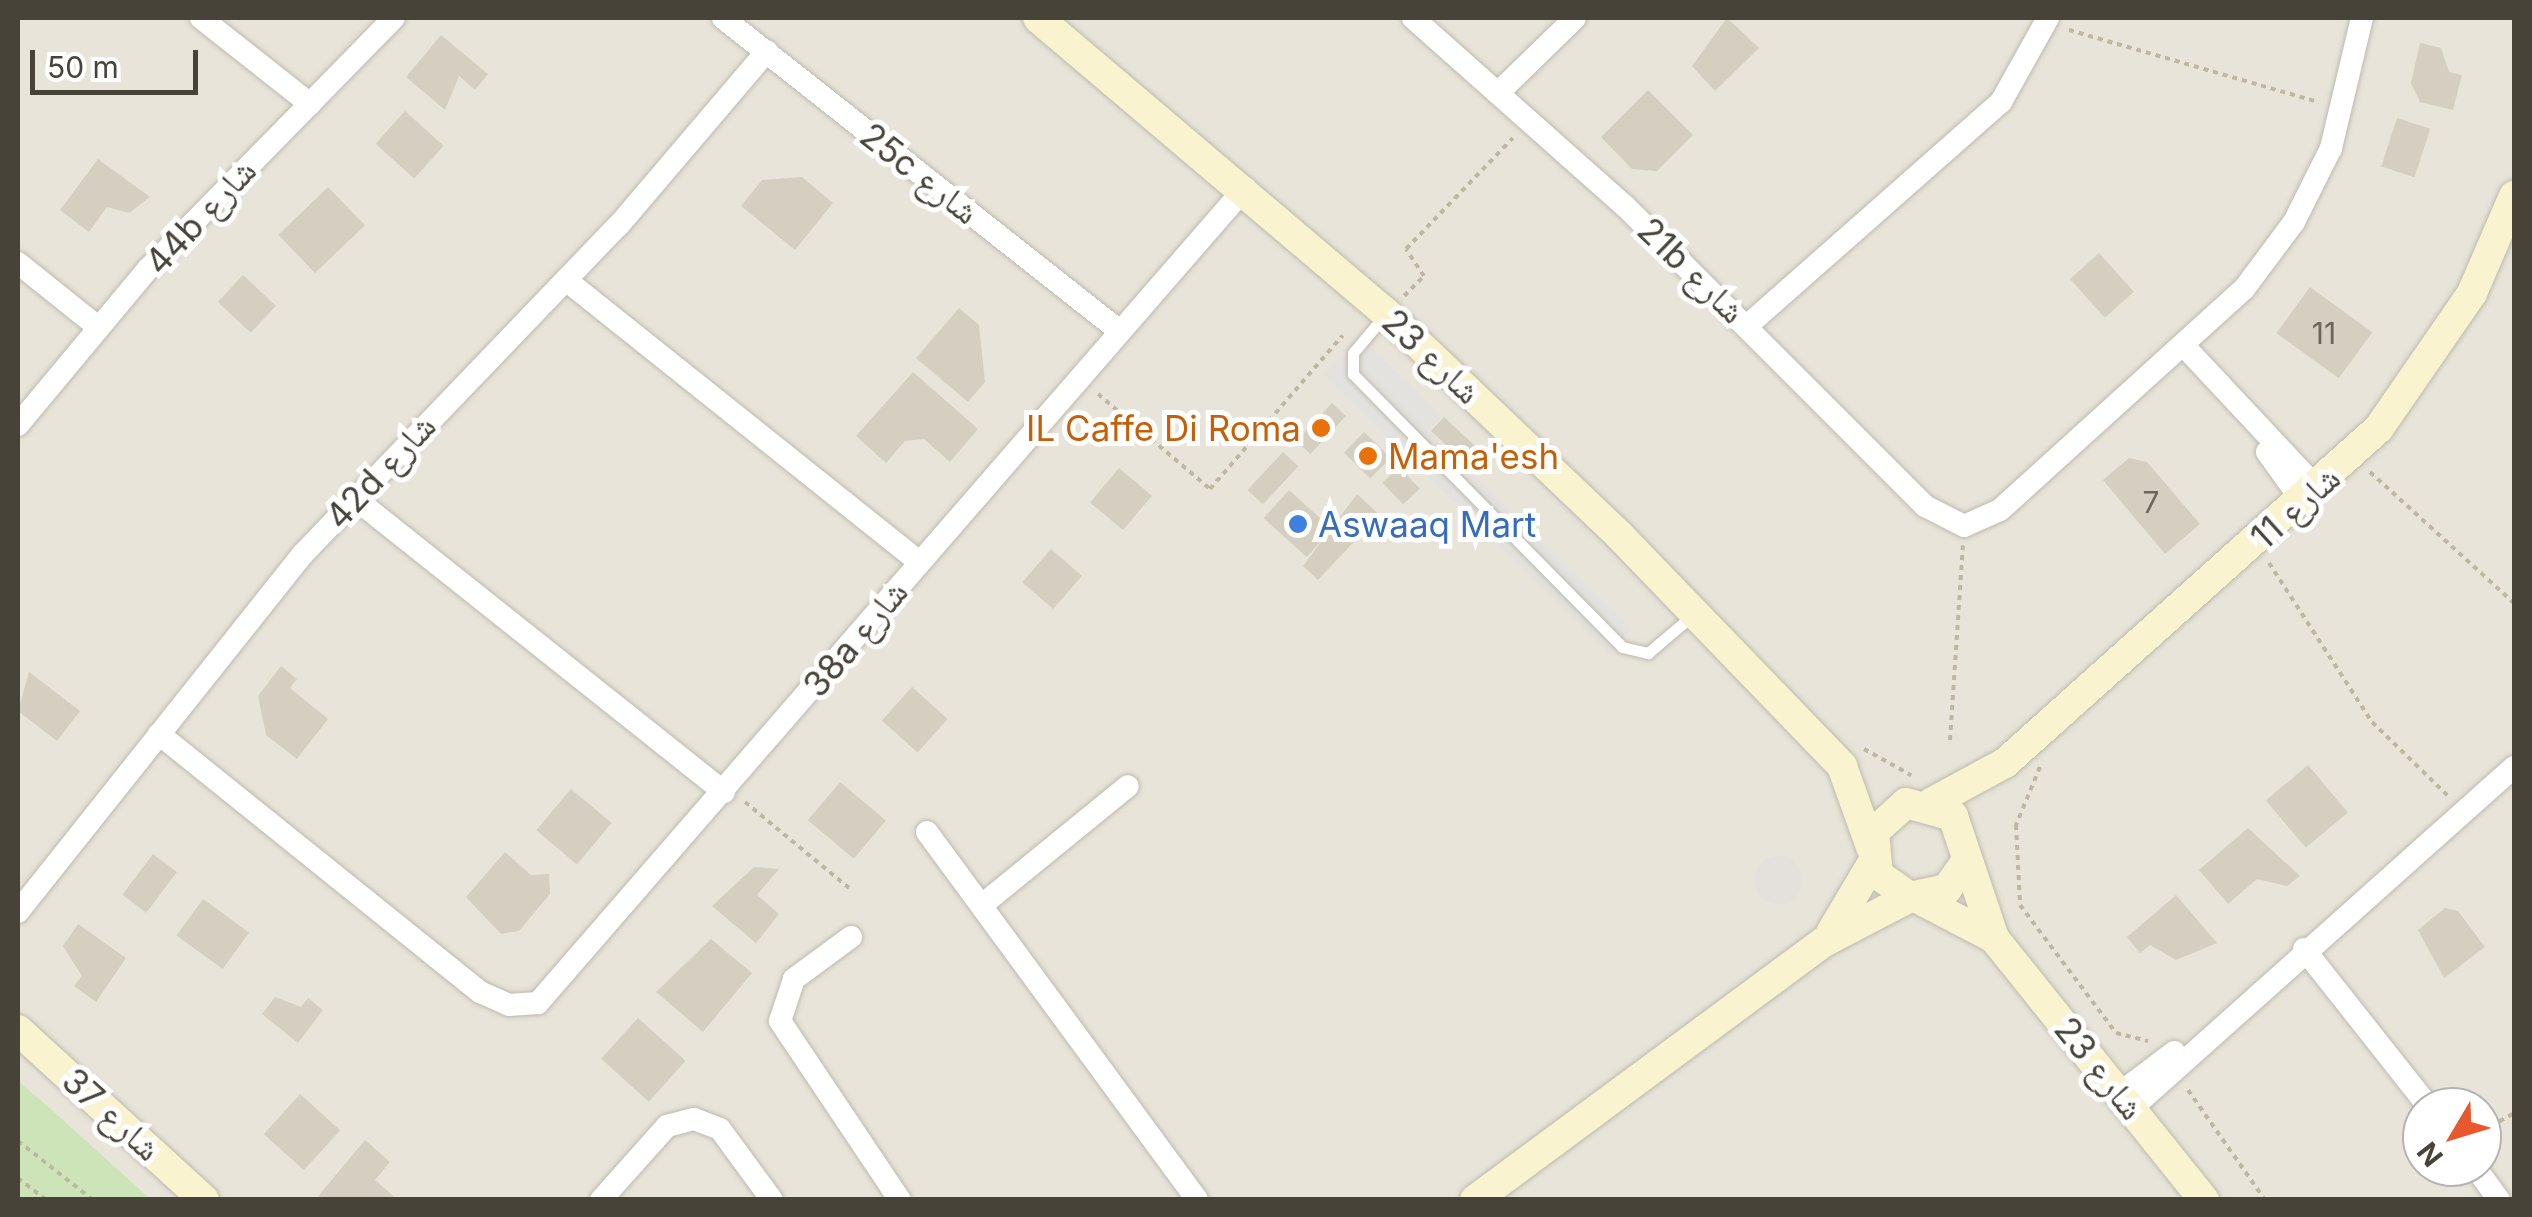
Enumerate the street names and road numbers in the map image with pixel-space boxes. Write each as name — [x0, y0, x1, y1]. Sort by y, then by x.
street label: 25c شارع — [852, 114, 988, 232]
street label: 44b شارع — [136, 149, 264, 283]
street label: 21b شارع — [1629, 209, 1755, 331]
street label: شارع 23 — [1374, 300, 1490, 412]
street label: 42d شارع — [316, 405, 444, 537]
street label: شارع 11 — [2242, 456, 2348, 558]
street label: 38a شارع — [794, 571, 916, 705]
street label: شارع 23 — [2046, 1008, 2154, 1128]
street label: شارع 37 — [54, 1059, 170, 1169]

